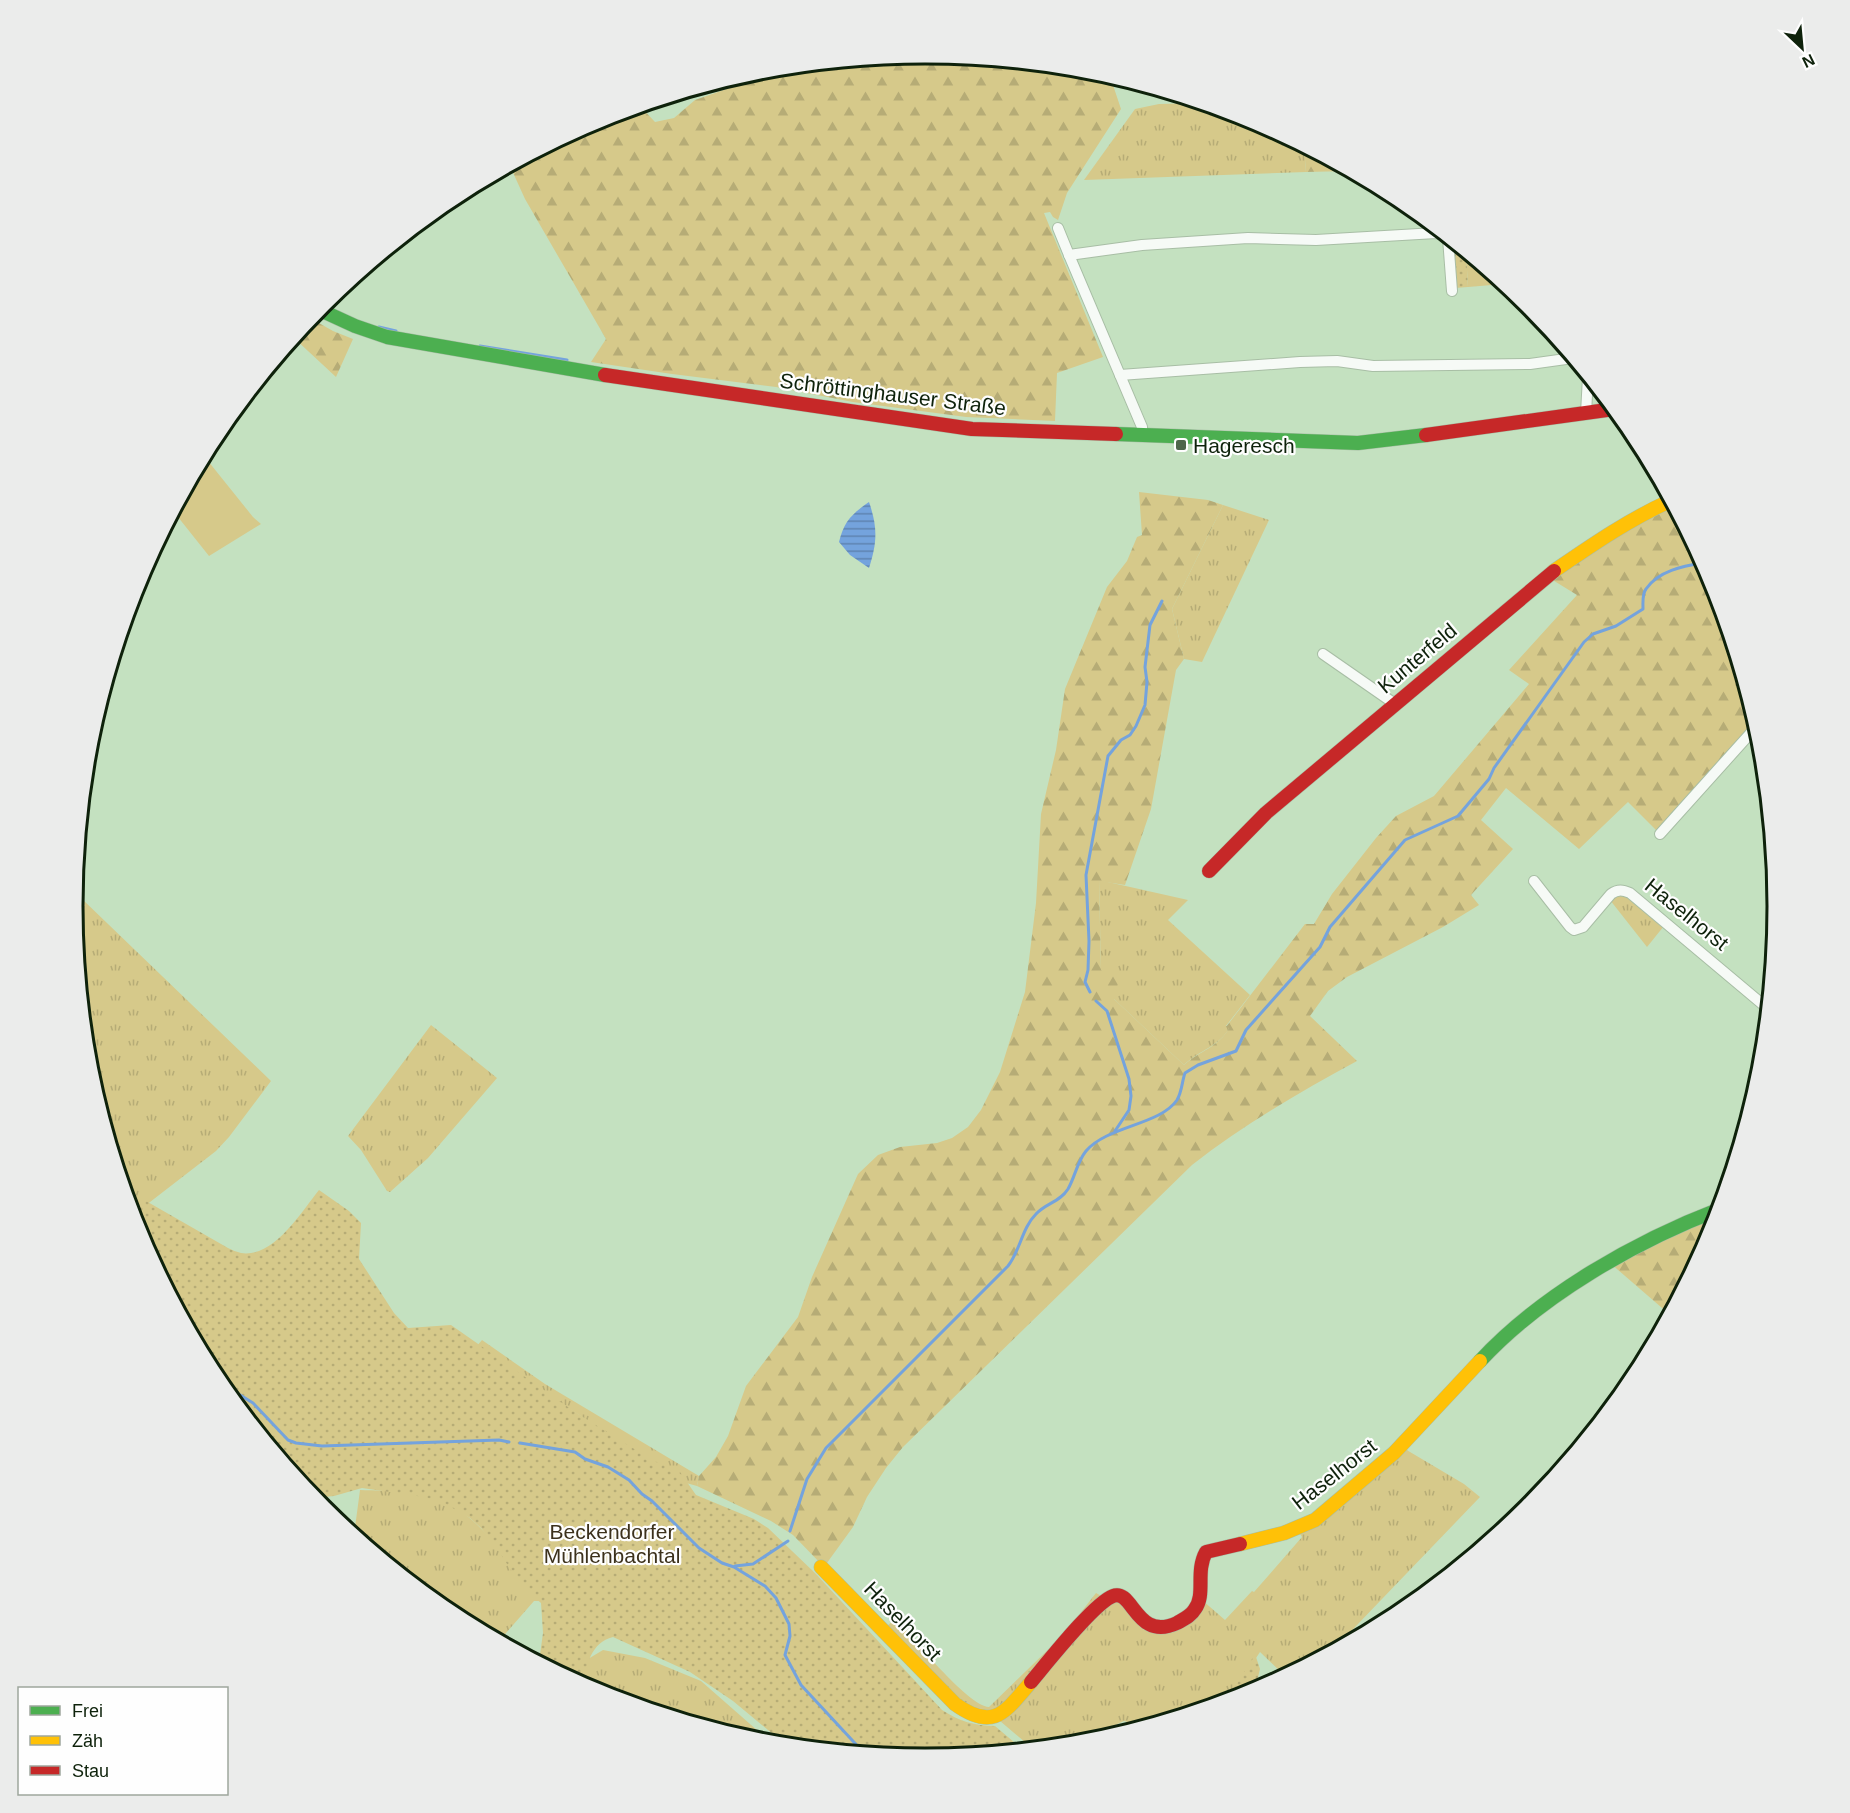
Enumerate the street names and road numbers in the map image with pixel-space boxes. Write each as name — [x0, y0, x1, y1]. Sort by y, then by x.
street label: Schröttinghauser Straße — [779, 369, 1007, 419]
street label: Kunterfeld — [1373, 618, 1461, 698]
street label: Haselhorst — [1641, 873, 1733, 955]
street label: Haselhorst — [1287, 1434, 1381, 1514]
street label: Haselhorst — [860, 1577, 946, 1665]

